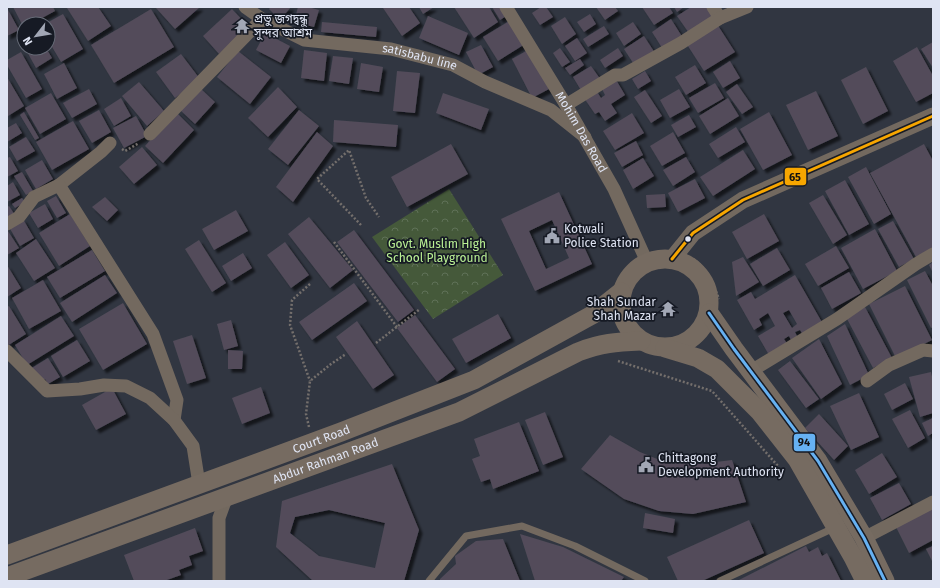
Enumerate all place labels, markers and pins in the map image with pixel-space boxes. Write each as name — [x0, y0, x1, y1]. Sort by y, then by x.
place label: প্রভু জগদ্বন্ধু সুন্দর আশ্রম — [253, 12, 313, 41]
temple icon: প্রভু জগদ্বন্ধু সুন্দর আশ্রম — [233, 17, 251, 35]
place label: Kotwali Police Station — [564, 222, 639, 250]
public building icon: Kotwali Police Station — [543, 227, 561, 245]
unlabelled marker — [683, 234, 693, 244]
place label: Shah Sundar Shah Mazar — [587, 295, 656, 323]
temple icon: Shah Sundar Shah Mazar — [659, 300, 677, 318]
place label: Chittagong Development Authority — [658, 451, 784, 479]
public building icon: Chittagong Development Authority — [637, 456, 655, 474]

